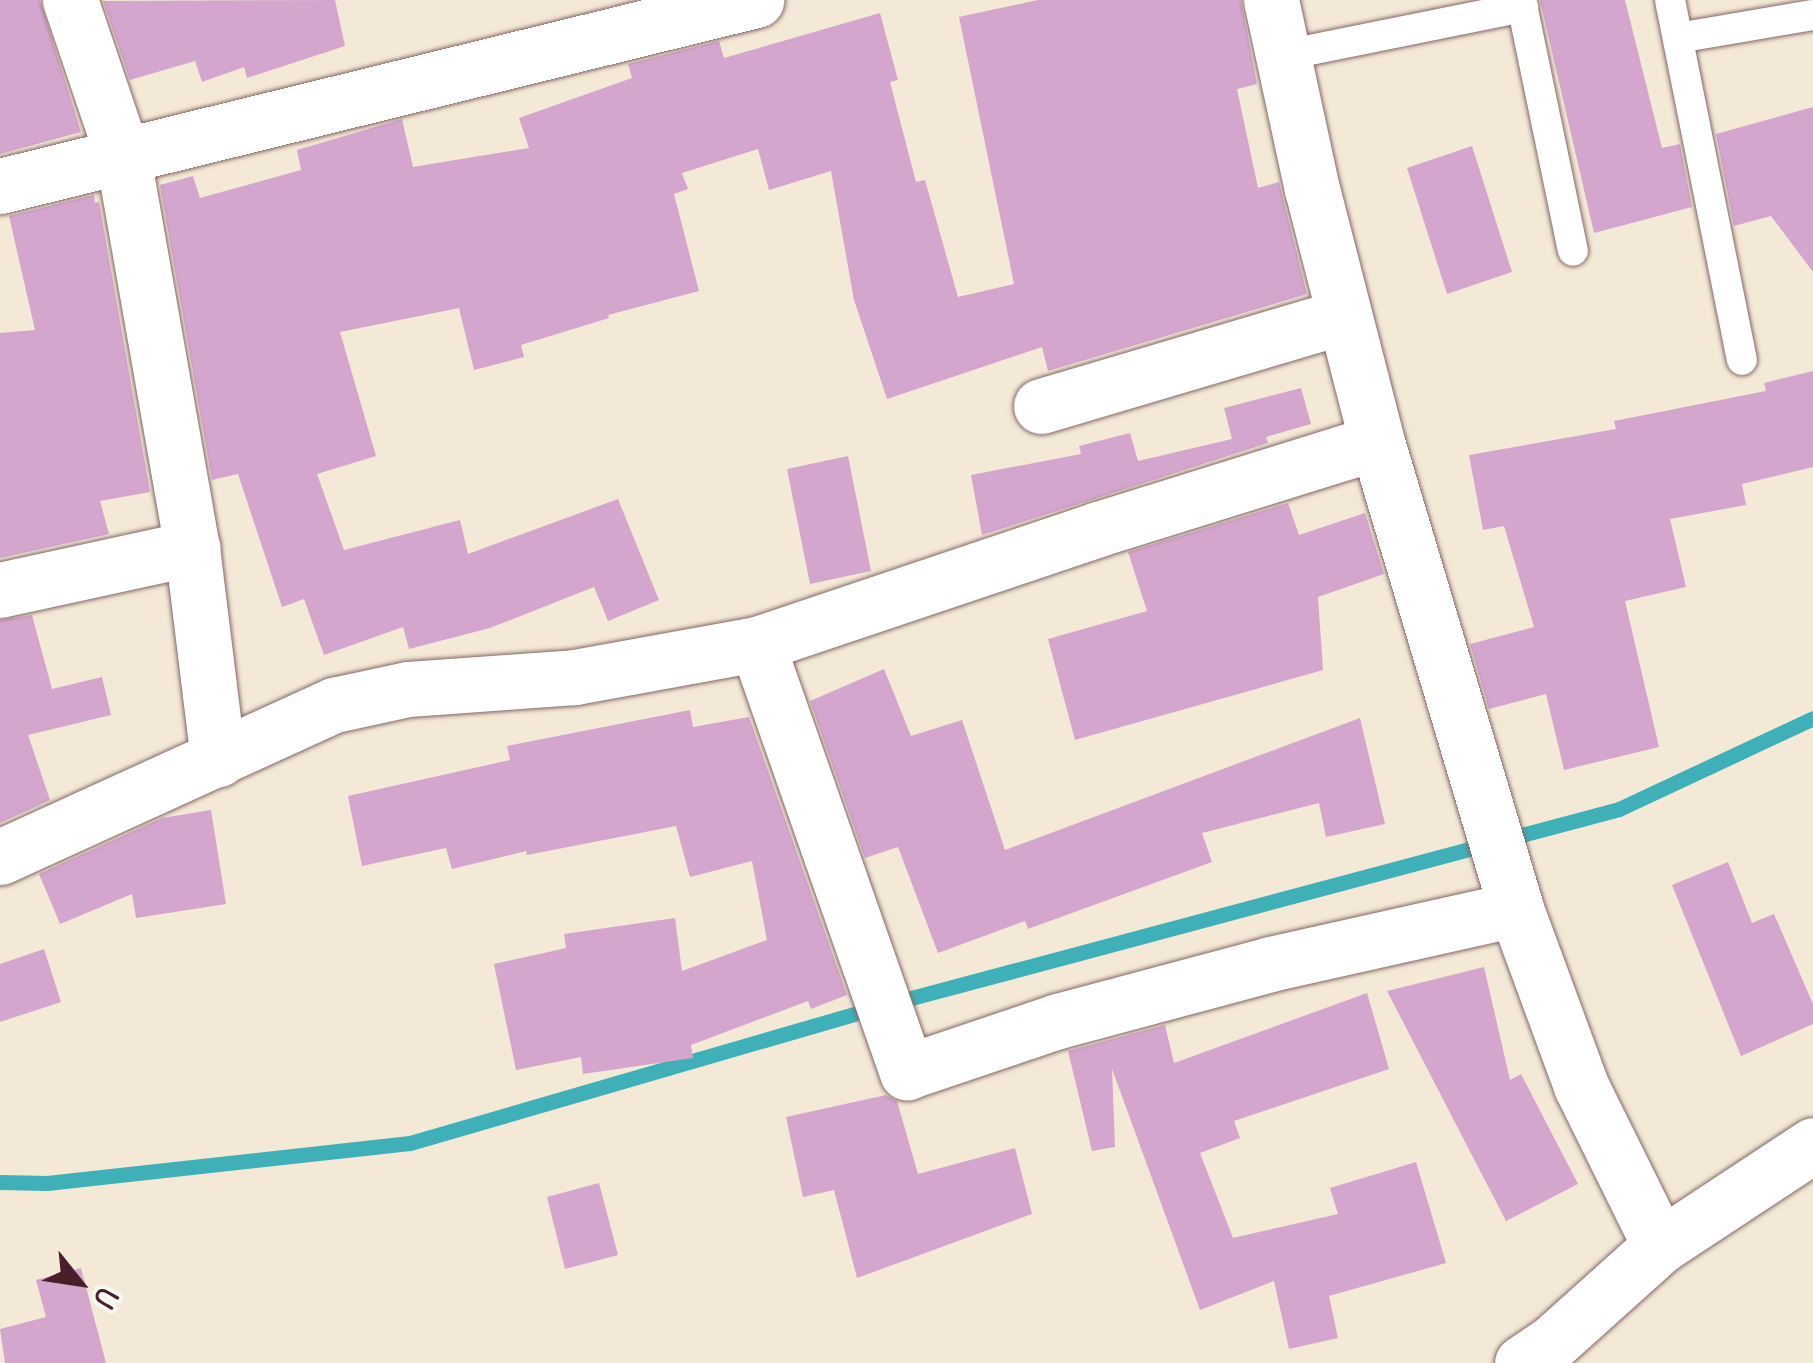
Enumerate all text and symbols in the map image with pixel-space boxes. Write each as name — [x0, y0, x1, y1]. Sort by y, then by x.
north arrow — [30, 1233, 130, 1333]
text: U — [86, 1281, 126, 1315]

